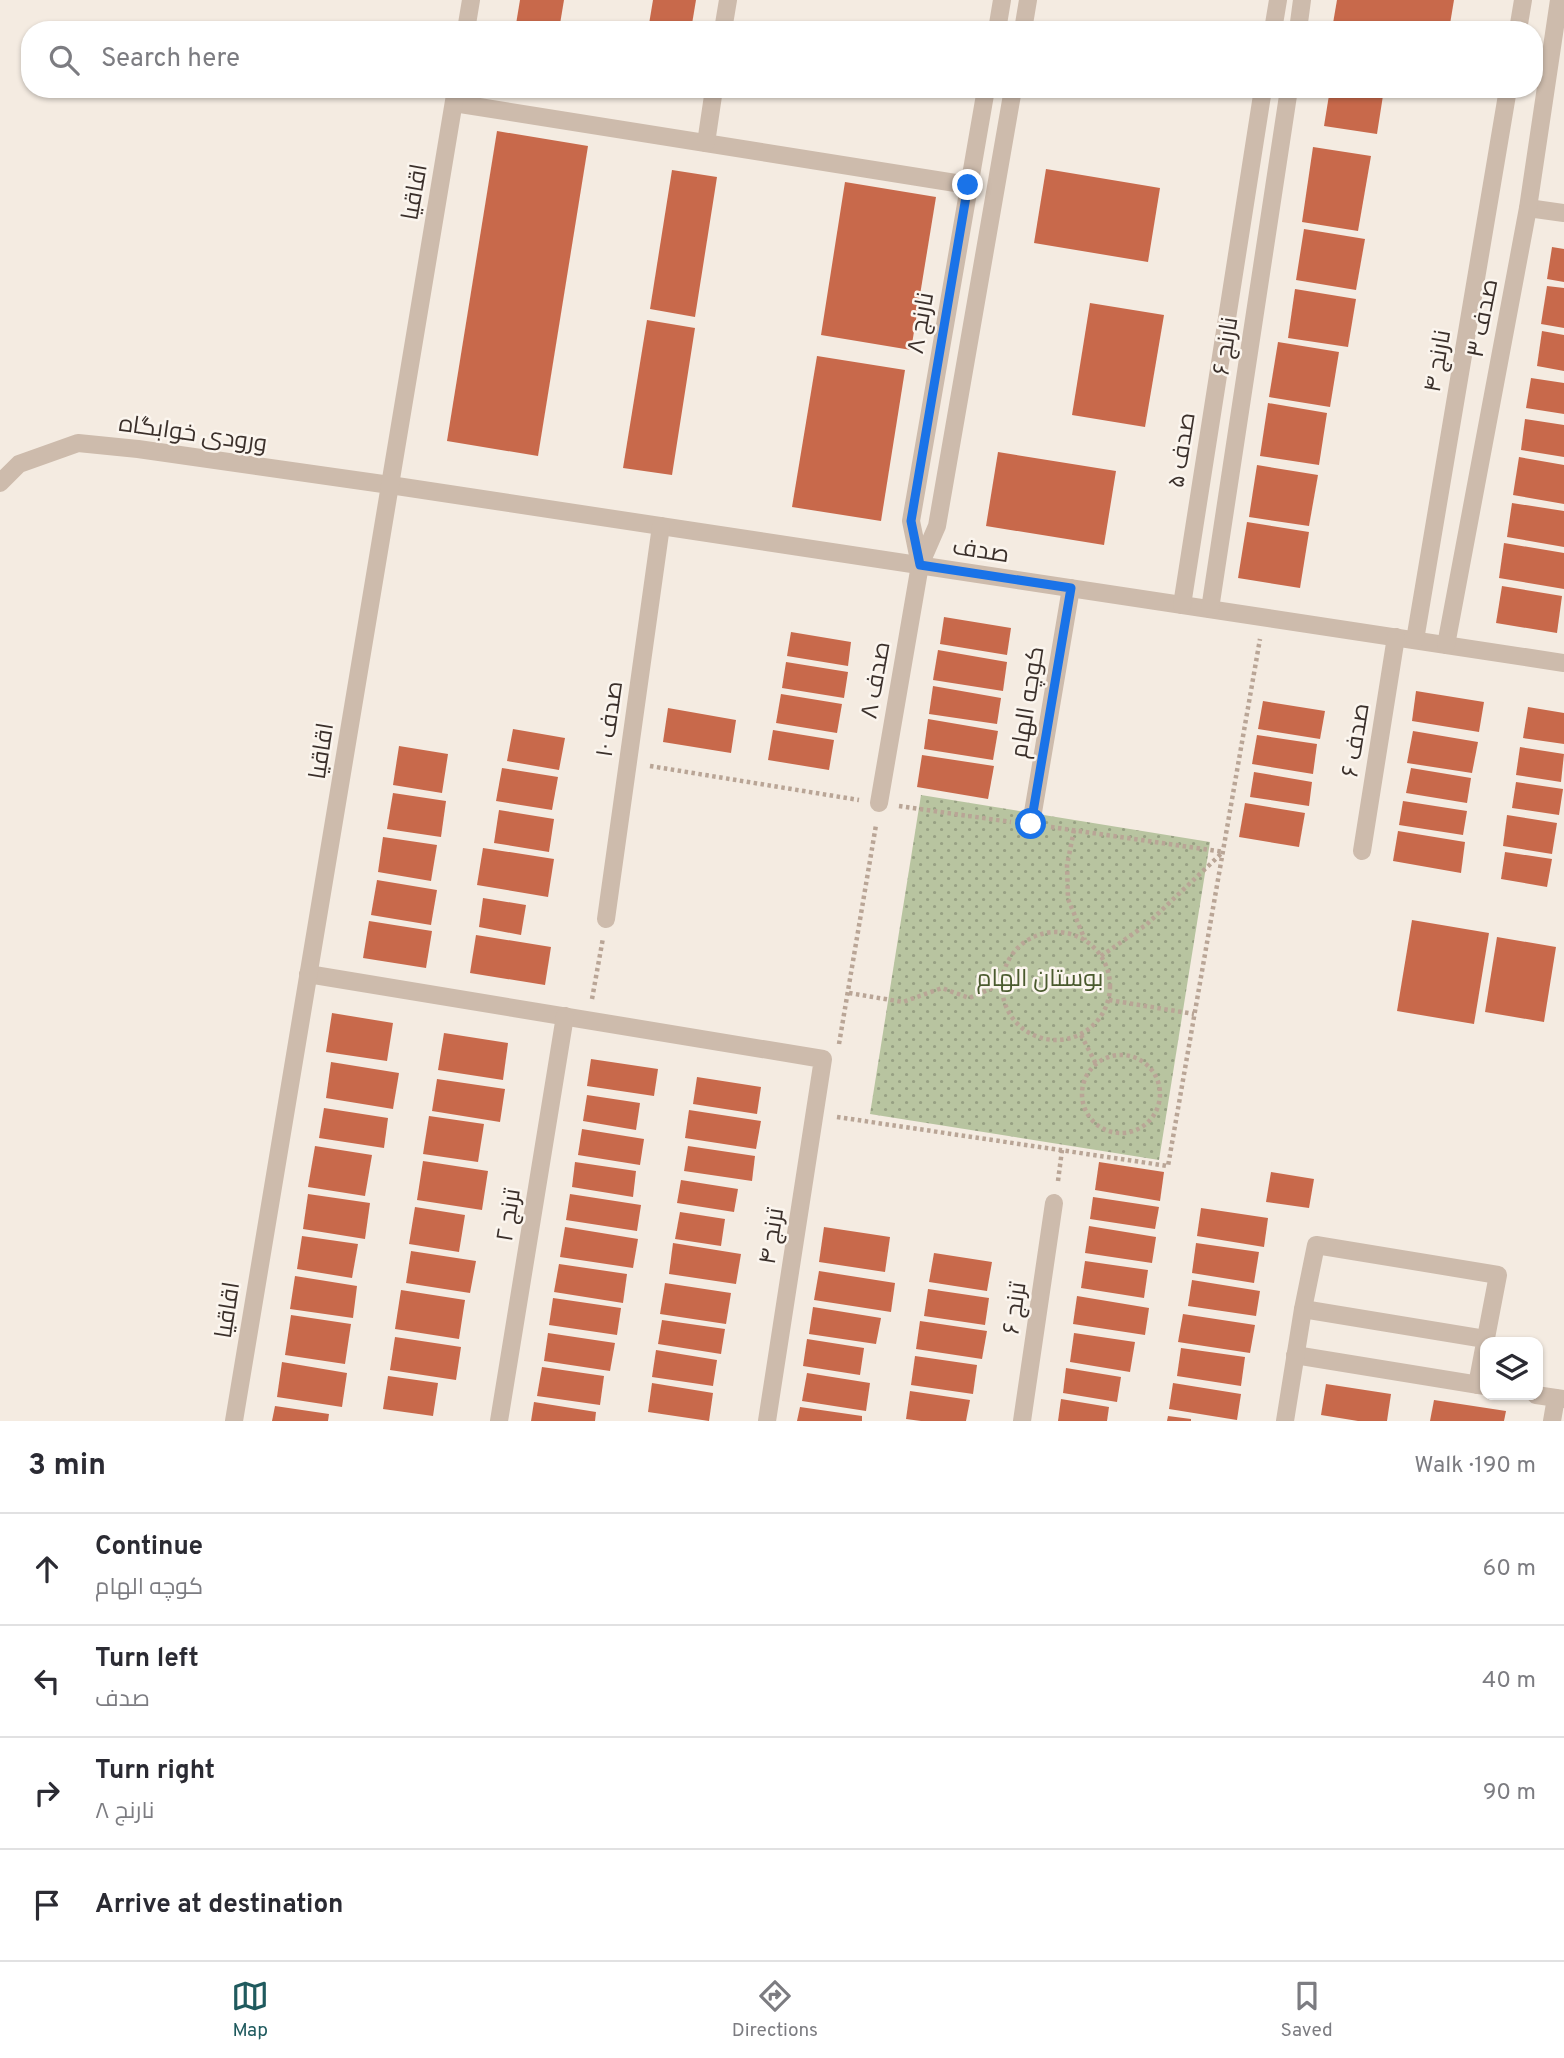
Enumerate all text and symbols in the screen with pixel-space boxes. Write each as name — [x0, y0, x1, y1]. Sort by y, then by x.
search box — [21, 21, 1543, 98]
icon: search — [45, 41, 83, 79]
text: Search here — [101, 43, 240, 76]
street label: اقاقیا — [396, 162, 436, 223]
route end — [952, 169, 983, 200]
street label: صدف ۳ — [1462, 277, 1506, 360]
street label: نارنج ۸ — [902, 290, 942, 356]
street label: نارنج ۶ — [1208, 315, 1246, 378]
street label: نارنج ۴ — [1419, 328, 1459, 395]
street label: ورودی خوابگاه — [117, 410, 269, 460]
street label: صدف ۵ — [1162, 410, 1204, 490]
street label: صدف — [950, 533, 1011, 571]
street label: صدف ۸ — [855, 639, 899, 721]
street label: کوچه الهام — [1005, 644, 1053, 760]
street label: صدف ۱۰ — [591, 679, 631, 759]
street label: صدف ۶ — [1336, 701, 1378, 779]
street label: اقاقیا — [304, 721, 342, 782]
route start — [1015, 808, 1046, 839]
park label: بوستان الهام — [977, 965, 1103, 995]
street label: ترنج ۲ — [491, 1186, 529, 1244]
street label: ترنج ۴ — [754, 1205, 792, 1267]
street label: اقاقیا — [210, 1280, 248, 1341]
street label: ترنج ۶ — [997, 1280, 1035, 1336]
map controls — [1480, 1337, 1543, 1400]
button: layers — [1480, 1337, 1543, 1400]
text: 3 min — [28, 1448, 106, 1485]
text: Walk · 190 m — [1414, 1452, 1536, 1481]
text: Continue — [95, 1531, 203, 1564]
icon: ahead — [28, 1550, 66, 1588]
text: 60 m — [1483, 1555, 1536, 1584]
text: کوچه الهام — [95, 1574, 203, 1603]
text: Turn left — [95, 1643, 199, 1676]
icon: left — [28, 1662, 66, 1700]
text: 40 m — [1482, 1667, 1536, 1696]
text: صدف — [95, 1686, 150, 1715]
text: Turn right — [95, 1755, 215, 1788]
icon: right — [28, 1774, 66, 1812]
text: 90 m — [1483, 1779, 1536, 1808]
text: نارنج ۸ — [95, 1798, 154, 1827]
icon: arrive — [28, 1886, 66, 1924]
text: Arrive at destination — [95, 1889, 343, 1922]
tab: Map — [231, 1977, 269, 2043]
tab: Directions — [732, 1977, 818, 2043]
tab: Saved — [1281, 1977, 1333, 2043]

